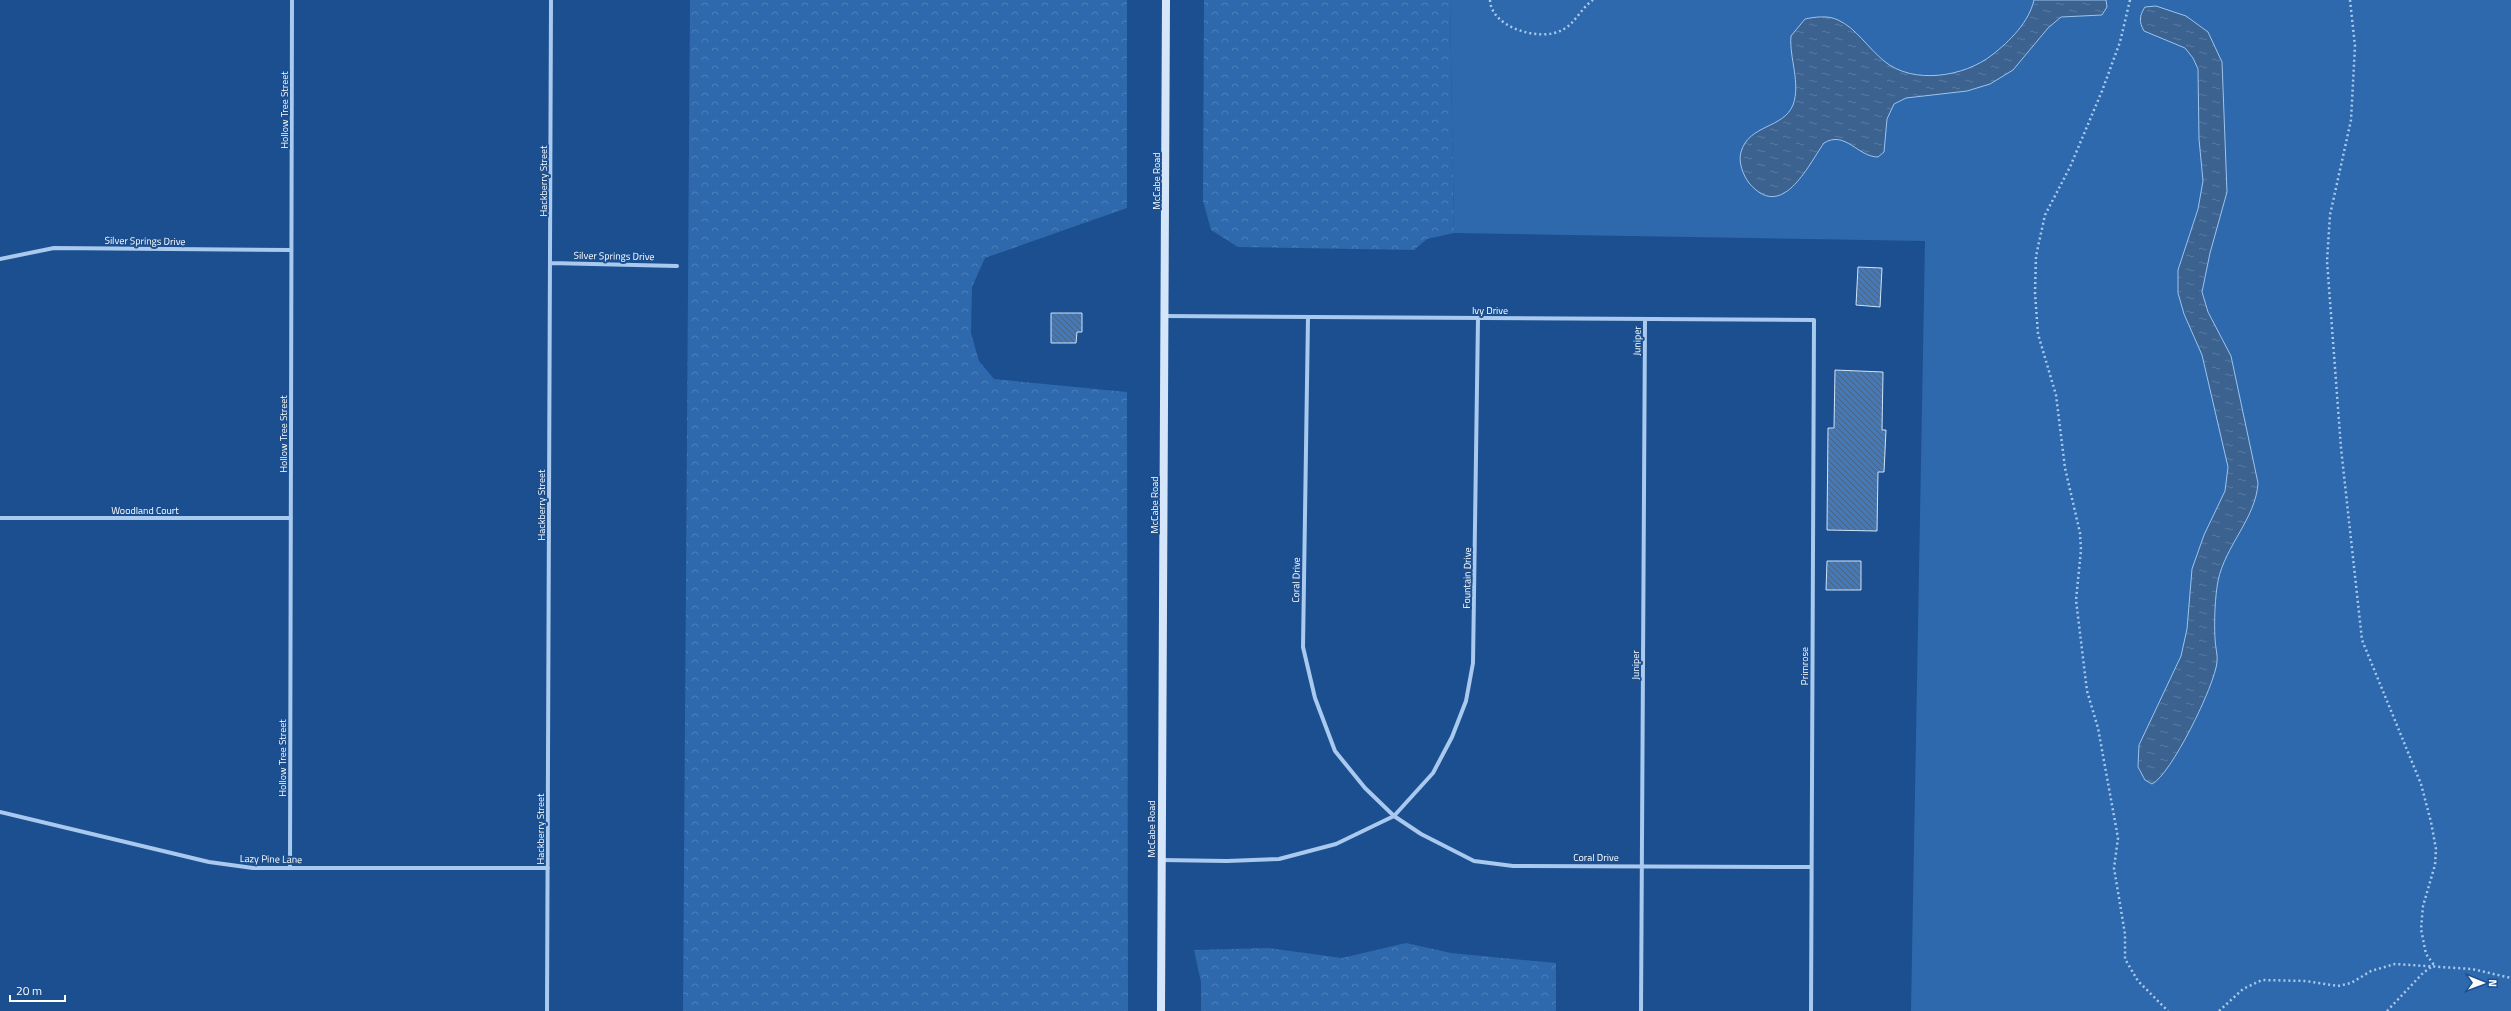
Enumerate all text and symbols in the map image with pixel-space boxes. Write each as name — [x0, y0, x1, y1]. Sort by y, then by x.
street label: Hollow Tree Street — [277, 71, 292, 149]
street label: Hackberry Street — [536, 145, 551, 216]
street label: McCabe Road — [1149, 152, 1164, 210]
street label: Silver Springs Drive — [104, 233, 186, 249]
street label: Silver Springs Drive — [573, 248, 655, 264]
street label: Ivy Drive — [1472, 303, 1508, 318]
street label: Juniper — [1629, 326, 1645, 356]
street label: Hollow Tree Street — [276, 395, 291, 473]
street label: Hackberry Street — [534, 469, 549, 540]
street label: McCabe Road — [1147, 476, 1162, 534]
street label: Woodland Court — [111, 503, 179, 518]
street label: Fountain Drive — [1459, 547, 1475, 609]
street label: Coral Drive — [1288, 557, 1304, 603]
street label: Primrose — [1797, 647, 1812, 685]
street label: Juniper — [1628, 650, 1643, 680]
street label: Hollow Tree Street — [275, 719, 290, 797]
street label: Hackberry Street — [533, 793, 548, 864]
street label: McCabe Road — [1144, 800, 1159, 858]
street label: Coral Drive — [1573, 850, 1619, 865]
street label: Lazy Pine Lane — [240, 851, 302, 867]
north arrow — [2463, 963, 2503, 1003]
scale bar — [10, 977, 65, 1003]
text: N — [2485, 979, 2501, 987]
text: 20 m — [16, 981, 42, 1000]

